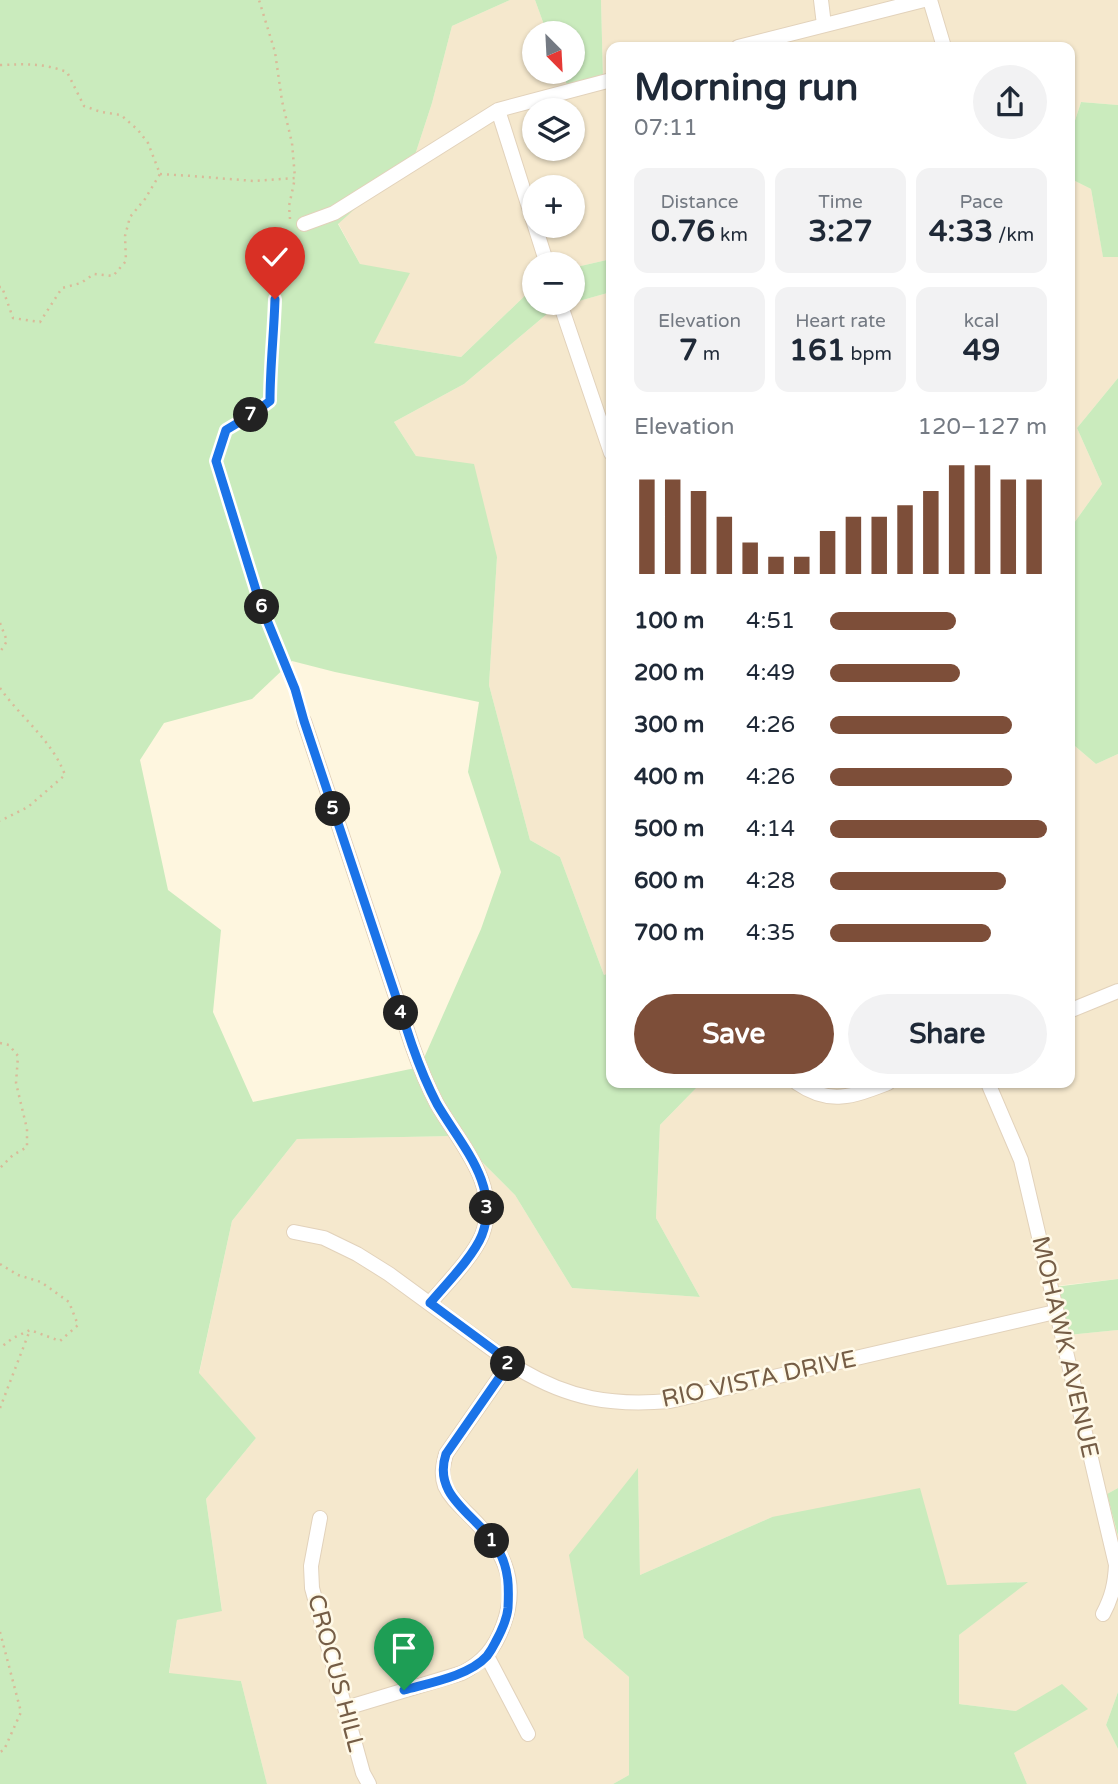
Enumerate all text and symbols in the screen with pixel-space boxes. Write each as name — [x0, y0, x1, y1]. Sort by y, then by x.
north arrow — [522, 21, 584, 84]
map controls — [522, 21, 585, 315]
text: Morning run — [634, 65, 858, 111]
button: share — [973, 65, 1047, 139]
button: layers — [522, 98, 585, 161]
text: 07:11 — [634, 114, 698, 142]
button: + — [522, 175, 585, 238]
text: Distance — [660, 191, 739, 213]
text: Time — [818, 191, 863, 213]
text: Pace — [960, 191, 1003, 213]
text: 0.76 — [651, 213, 715, 250]
text: 3:27 — [808, 213, 873, 250]
text: 4:33 — [929, 213, 993, 250]
text: km — [715, 224, 748, 246]
text: /km — [993, 224, 1034, 246]
pin — [245, 227, 305, 299]
icon: check — [256, 238, 294, 276]
button: − — [522, 252, 585, 315]
text: Elevation — [658, 310, 741, 332]
text: Heart rate — [795, 310, 886, 332]
text: kcal — [964, 310, 999, 332]
text: 7 — [679, 332, 698, 369]
text: 161 — [789, 332, 846, 369]
text: 49 — [963, 332, 1000, 369]
text: m — [698, 343, 720, 365]
text: bpm — [846, 343, 892, 365]
pin: 7 — [233, 398, 268, 432]
text: 7 — [245, 403, 256, 425]
text: Elevation — [634, 413, 735, 441]
text: 120–127 m — [918, 413, 1047, 441]
pin: 6 — [244, 590, 280, 624]
text: 6 — [256, 595, 267, 617]
text: 100 m — [634, 607, 704, 635]
text: 4:51 — [746, 607, 795, 635]
text: 200 m — [634, 659, 704, 687]
text: 4:49 — [746, 659, 795, 687]
text: 300 m — [634, 711, 704, 739]
text: 4:26 — [746, 711, 795, 739]
text: 400 m — [634, 763, 704, 791]
text: 4:26 — [746, 763, 795, 791]
pin: 5 — [316, 792, 350, 826]
text: 5 — [327, 797, 338, 819]
text: 500 m — [634, 815, 704, 843]
text: 4:14 — [746, 815, 795, 843]
text: 600 m — [634, 867, 704, 895]
text: 4:28 — [746, 867, 795, 895]
text: 700 m — [634, 919, 704, 947]
text: 4:35 — [746, 919, 795, 947]
button: Save — [634, 994, 834, 1074]
button: Share — [848, 994, 1047, 1074]
pin: 4 — [384, 996, 418, 1030]
text: 4 — [395, 1001, 406, 1023]
pin: 3 — [470, 1190, 504, 1226]
text: 3 — [481, 1196, 492, 1218]
street label: MOHAWK AVENUE — [1025, 1233, 1105, 1461]
street label: RIO VISTA DRIVE — [659, 1344, 859, 1414]
pin: 2 — [490, 1346, 526, 1382]
text: 2 — [502, 1352, 513, 1374]
pin: 1 — [475, 1524, 510, 1558]
text: 1 — [486, 1529, 497, 1551]
street label: CROCUS HILL — [301, 1591, 371, 1755]
pin — [374, 1618, 434, 1690]
icon: arrive — [385, 1629, 423, 1667]

